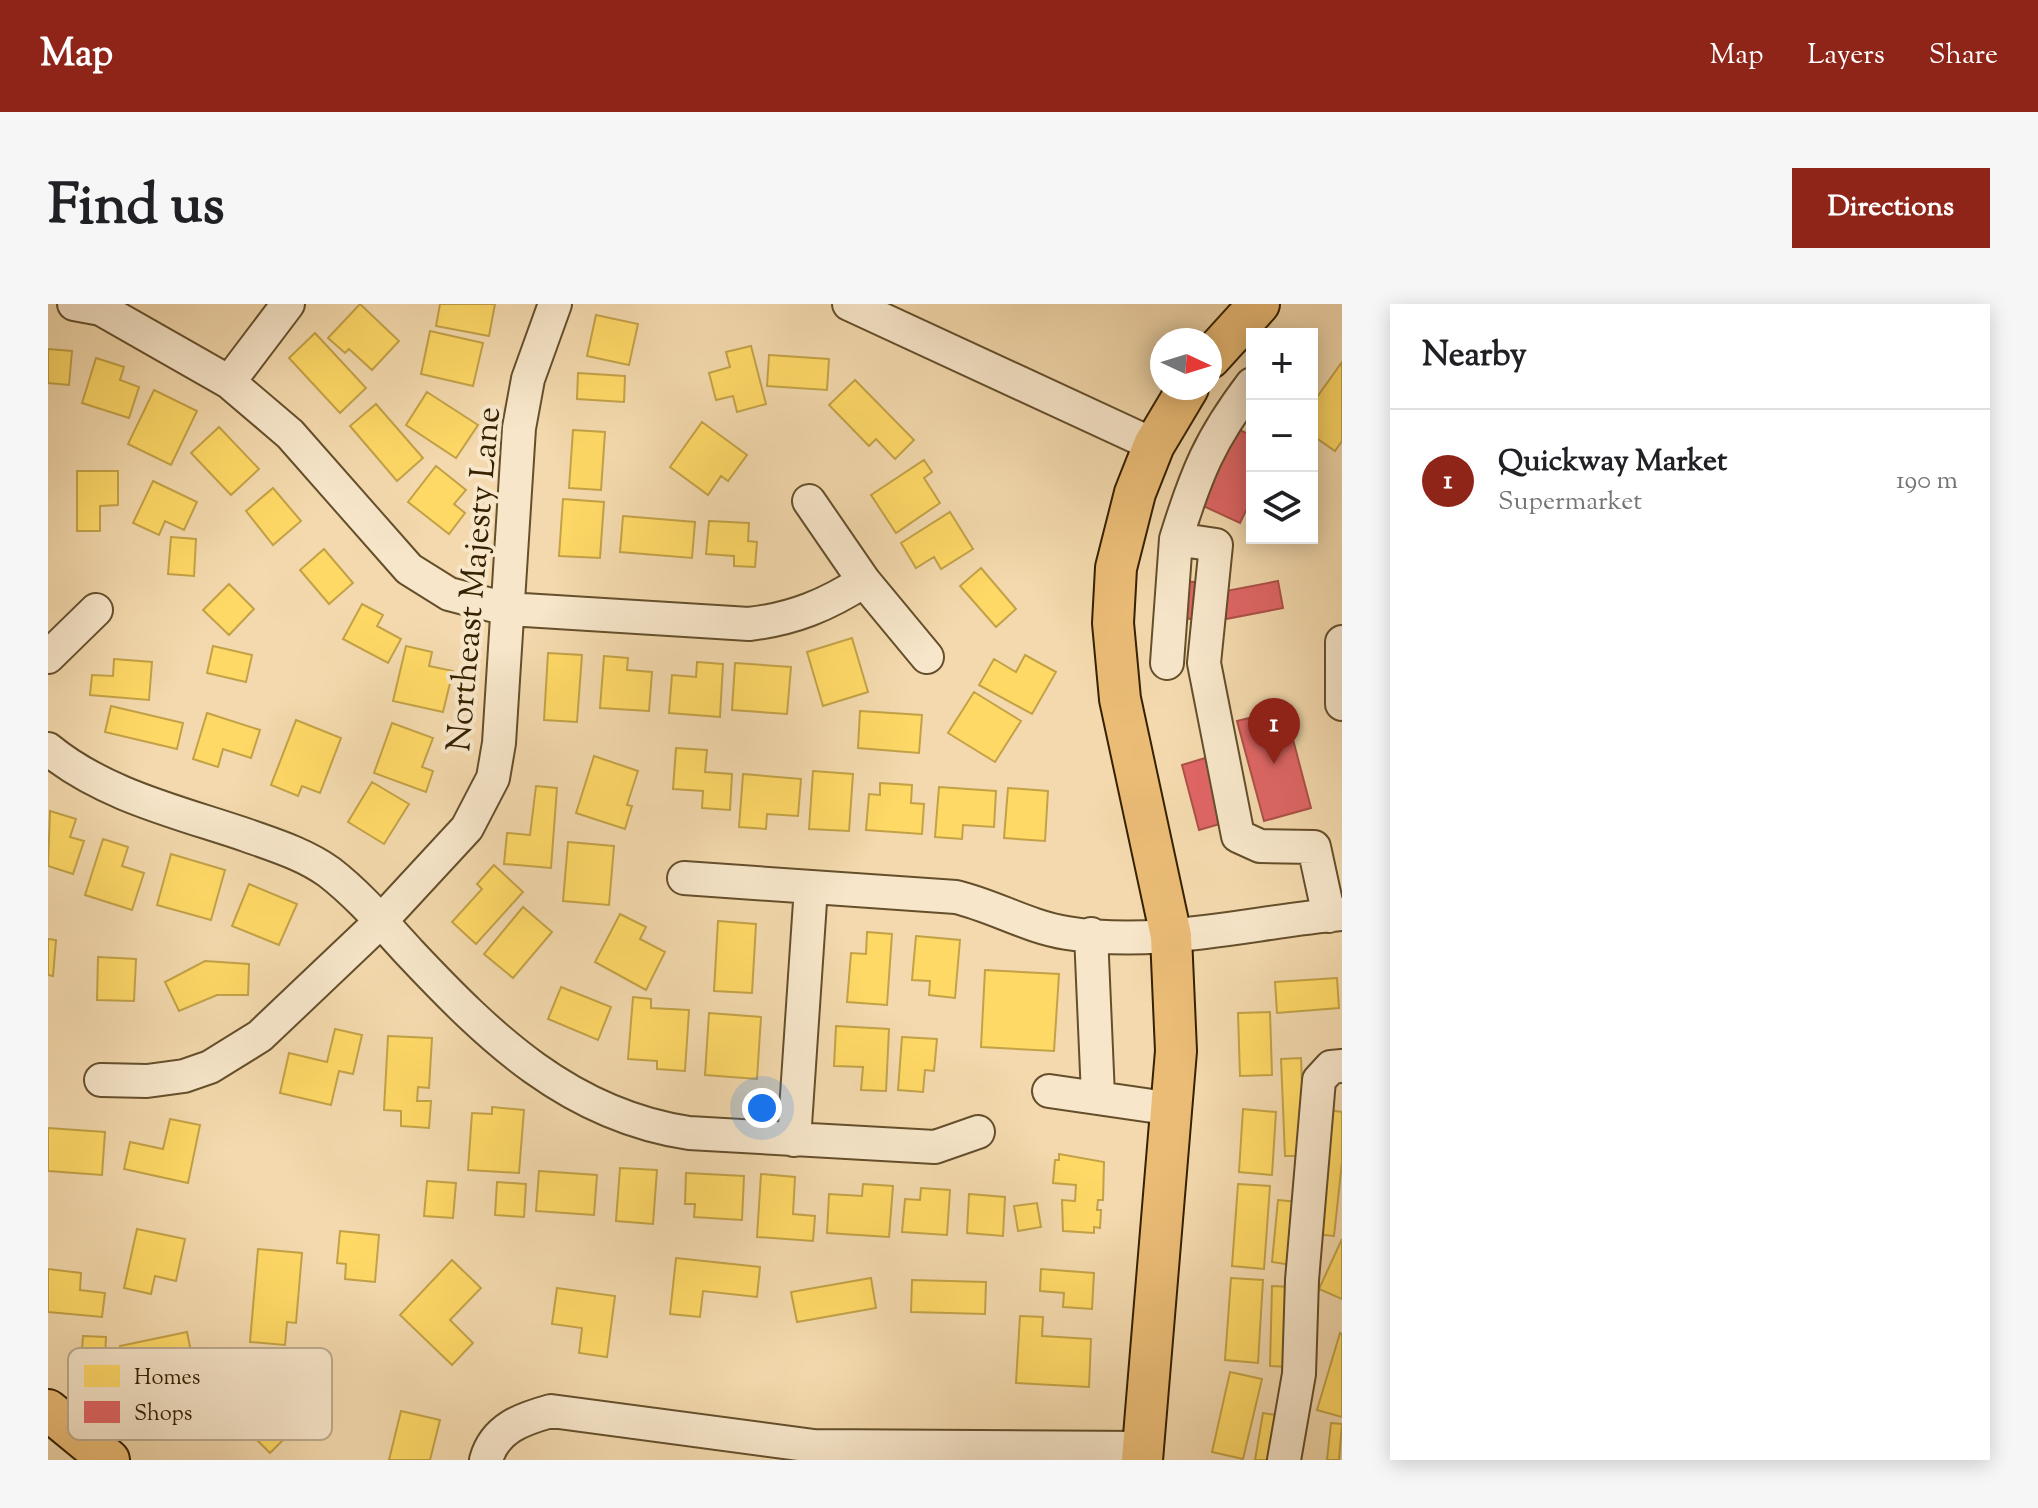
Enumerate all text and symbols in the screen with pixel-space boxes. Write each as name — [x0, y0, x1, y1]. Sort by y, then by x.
text: Map — [40, 29, 113, 83]
text: Map — [1710, 36, 1763, 76]
text: Layers — [1807, 36, 1885, 76]
text: Share — [1929, 36, 1998, 76]
text: Find us — [48, 168, 224, 249]
button: Directions — [1792, 168, 1990, 248]
north arrow — [1150, 328, 1222, 400]
map controls — [1246, 328, 1318, 544]
button: + — [1246, 328, 1318, 400]
text: Nearby — [1422, 332, 1527, 381]
button: − — [1246, 400, 1318, 472]
street label: Northeast Majesty Lane — [436, 405, 515, 754]
text: Quickway Market — [1498, 441, 1727, 484]
text: 1 — [1444, 463, 1452, 500]
text: 190 m — [1896, 463, 1958, 500]
button: layers — [1246, 472, 1318, 544]
text: Supermarket — [1498, 484, 1642, 521]
pin: 1 — [1248, 698, 1300, 764]
your location — [742, 1088, 782, 1128]
legend — [68, 1348, 332, 1440]
text: Homes — [134, 1363, 200, 1395]
text: Shops — [134, 1399, 192, 1431]

